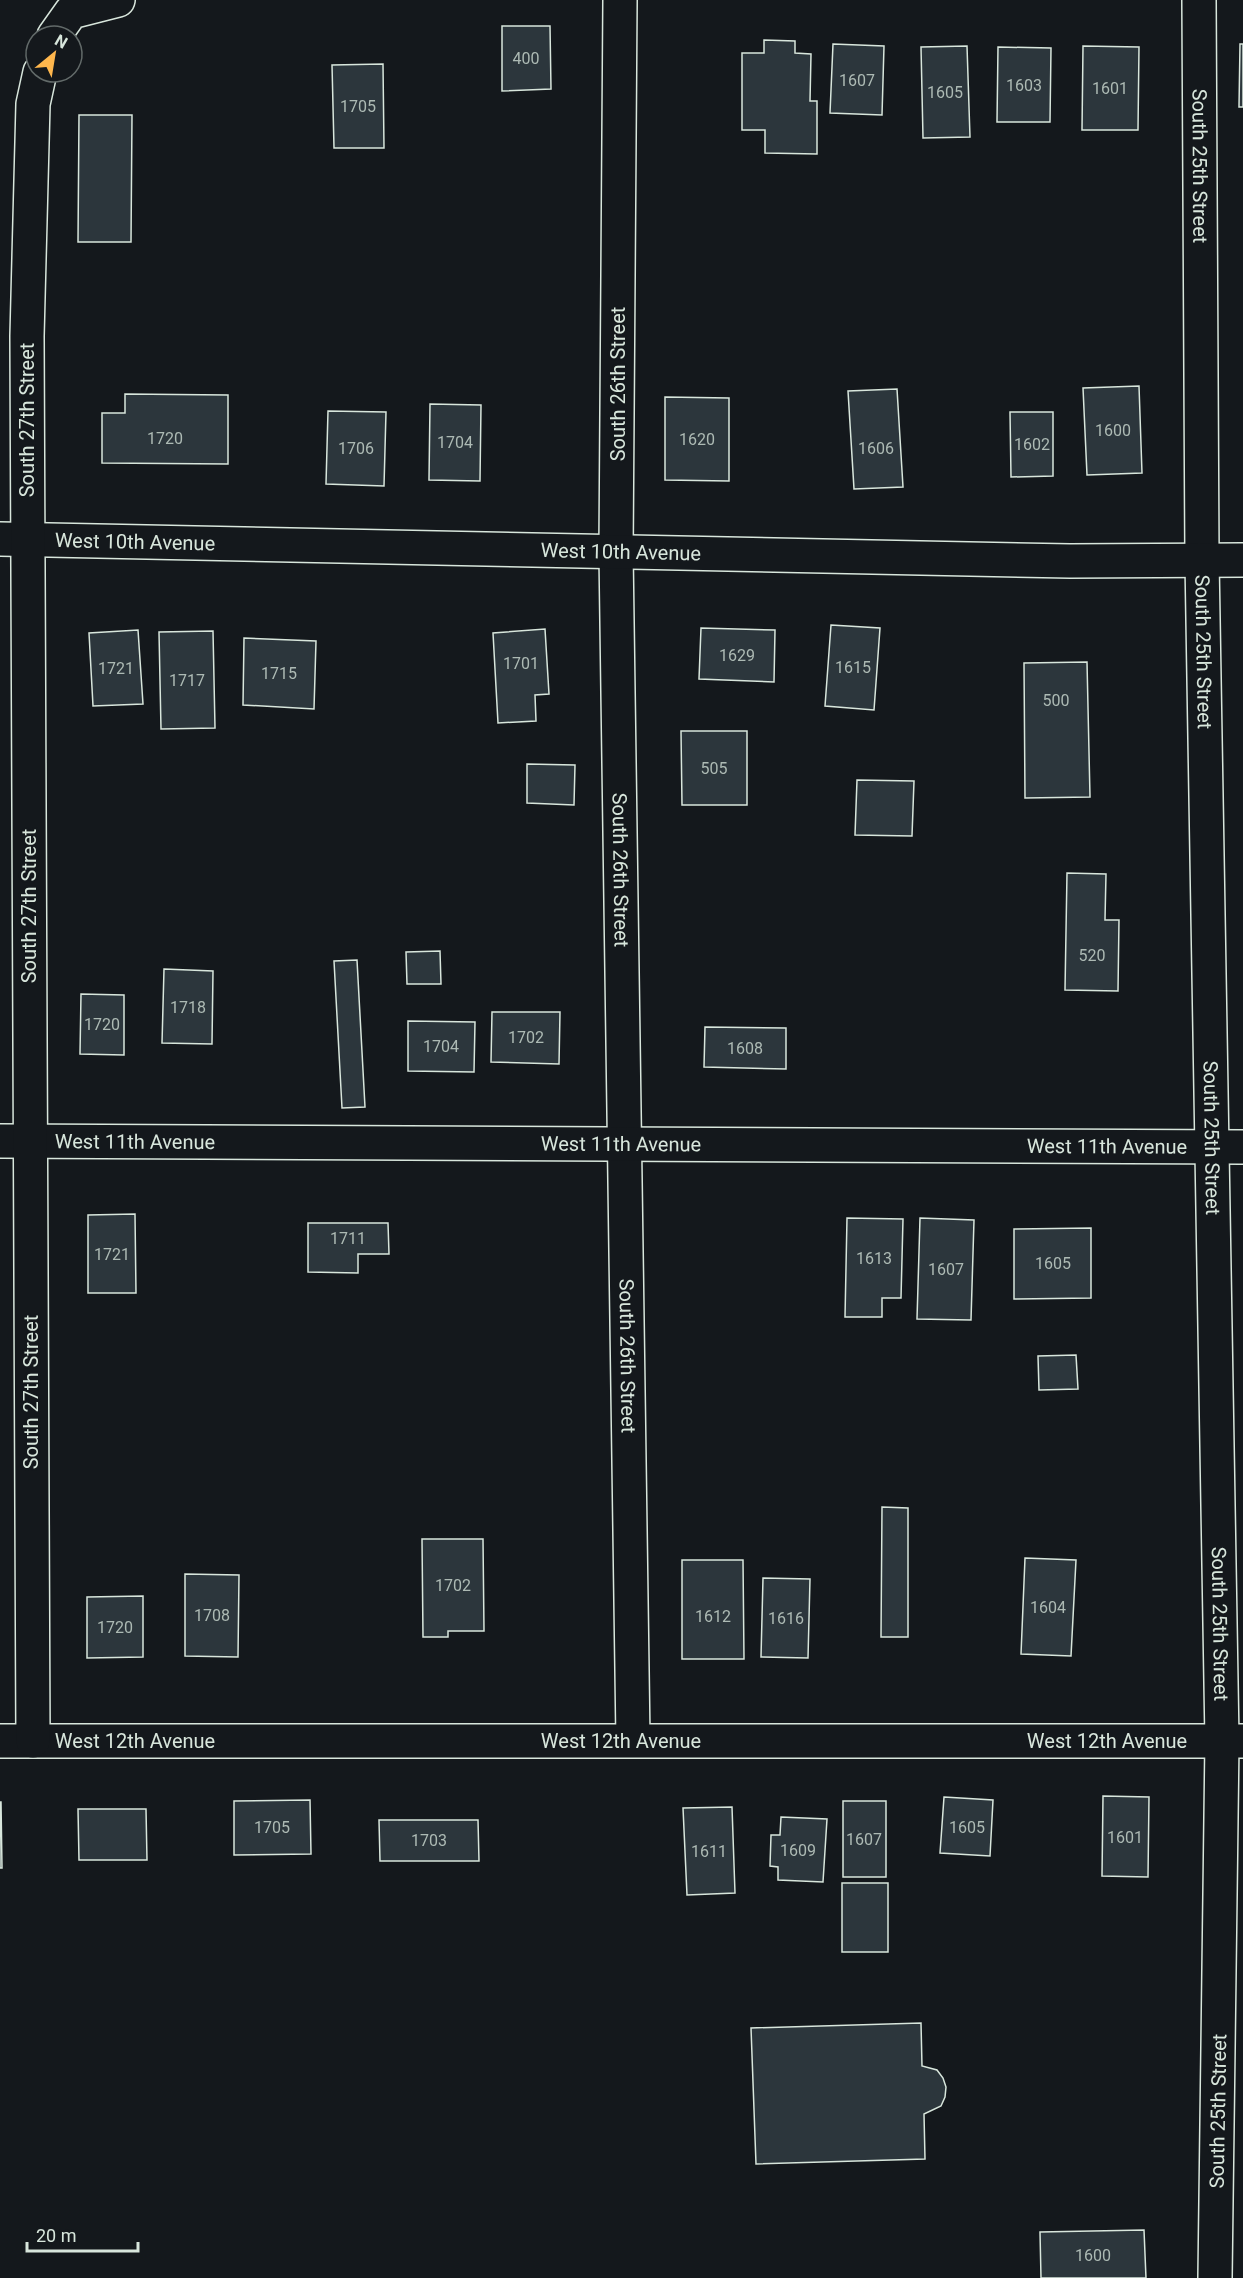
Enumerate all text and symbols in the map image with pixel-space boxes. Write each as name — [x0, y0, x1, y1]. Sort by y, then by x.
north arrow — [24, 24, 84, 84]
text: N — [52, 30, 71, 52]
house number: 400 — [513, 49, 539, 68]
house number: 1607 — [839, 71, 875, 90]
house number: 1603 — [1006, 76, 1042, 95]
house number: 1601 — [1092, 79, 1128, 98]
house number: 1605 — [927, 83, 963, 102]
street label: South 25th Street — [1187, 89, 1212, 243]
house number: 1705 — [340, 97, 376, 116]
street label: South 26th Street — [606, 307, 630, 461]
street label: South 27th Street — [15, 343, 39, 497]
house number: 1600 — [1095, 421, 1131, 440]
house number: 1720 — [147, 429, 183, 448]
house number: 1620 — [679, 430, 715, 449]
house number: 1704 — [437, 433, 473, 452]
house number: 1602 — [1014, 435, 1050, 454]
house number: 1706 — [338, 439, 374, 458]
house number: 1606 — [858, 439, 894, 458]
street label: West 10th Avenue — [55, 528, 215, 555]
street label: West 10th Avenue — [540, 538, 701, 565]
street label: South 25th Street — [1190, 574, 1217, 729]
house number: 1629 — [719, 646, 755, 665]
house number: 1701 — [503, 654, 539, 673]
house number: 1615 — [835, 658, 871, 677]
house number: 1721 — [98, 659, 134, 678]
house number: 1715 — [261, 664, 297, 683]
house number: 1717 — [169, 671, 205, 690]
house number: 500 — [1043, 691, 1069, 710]
house number: 505 — [701, 759, 727, 778]
street label: South 26th Street — [607, 792, 634, 947]
street label: South 27th Street — [17, 829, 41, 983]
house number: 520 — [1079, 946, 1105, 965]
house number: 1718 — [170, 998, 206, 1017]
house number: 1720 — [84, 1015, 120, 1034]
house number: 1702 — [508, 1028, 544, 1047]
house number: 1704 — [423, 1037, 459, 1056]
house number: 1608 — [727, 1039, 763, 1058]
street label: South 25th Street — [1198, 1060, 1225, 1215]
street label: West 11th Avenue — [55, 1129, 215, 1154]
street label: West 11th Avenue — [541, 1132, 701, 1156]
street label: West 11th Avenue — [1027, 1134, 1187, 1159]
house number: 1711 — [330, 1229, 366, 1248]
house number: 1721 — [94, 1245, 130, 1264]
house number: 1613 — [856, 1249, 892, 1268]
house number: 1605 — [1035, 1254, 1071, 1273]
house number: 1607 — [928, 1260, 964, 1279]
street label: South 26th Street — [614, 1278, 641, 1433]
street label: South 27th Street — [19, 1315, 43, 1469]
street label: South 25th Street — [1207, 1546, 1233, 1701]
house number: 1702 — [435, 1576, 471, 1595]
house number: 1604 — [1030, 1598, 1066, 1617]
house number: 1708 — [194, 1606, 230, 1625]
house number: 1612 — [695, 1607, 731, 1626]
house number: 1616 — [768, 1609, 804, 1628]
house number: 1720 — [97, 1618, 133, 1637]
street label: West 12th Avenue — [55, 1729, 215, 1753]
street label: West 12th Avenue — [541, 1729, 701, 1753]
street label: West 12th Avenue — [1027, 1729, 1187, 1753]
house number: 1705 — [254, 1818, 290, 1837]
house number: 1605 — [949, 1818, 985, 1837]
house number: 1601 — [1107, 1828, 1143, 1847]
house number: 1607 — [846, 1830, 882, 1849]
house number: 1703 — [411, 1831, 447, 1850]
house number: 1609 — [780, 1841, 816, 1860]
house number: 1611 — [691, 1842, 727, 1861]
street label: South 25th Street — [1205, 2034, 1231, 2188]
scale bar — [27, 2215, 138, 2253]
text: 20 m — [36, 2225, 76, 2246]
house number: 1600 — [1075, 2246, 1111, 2265]

